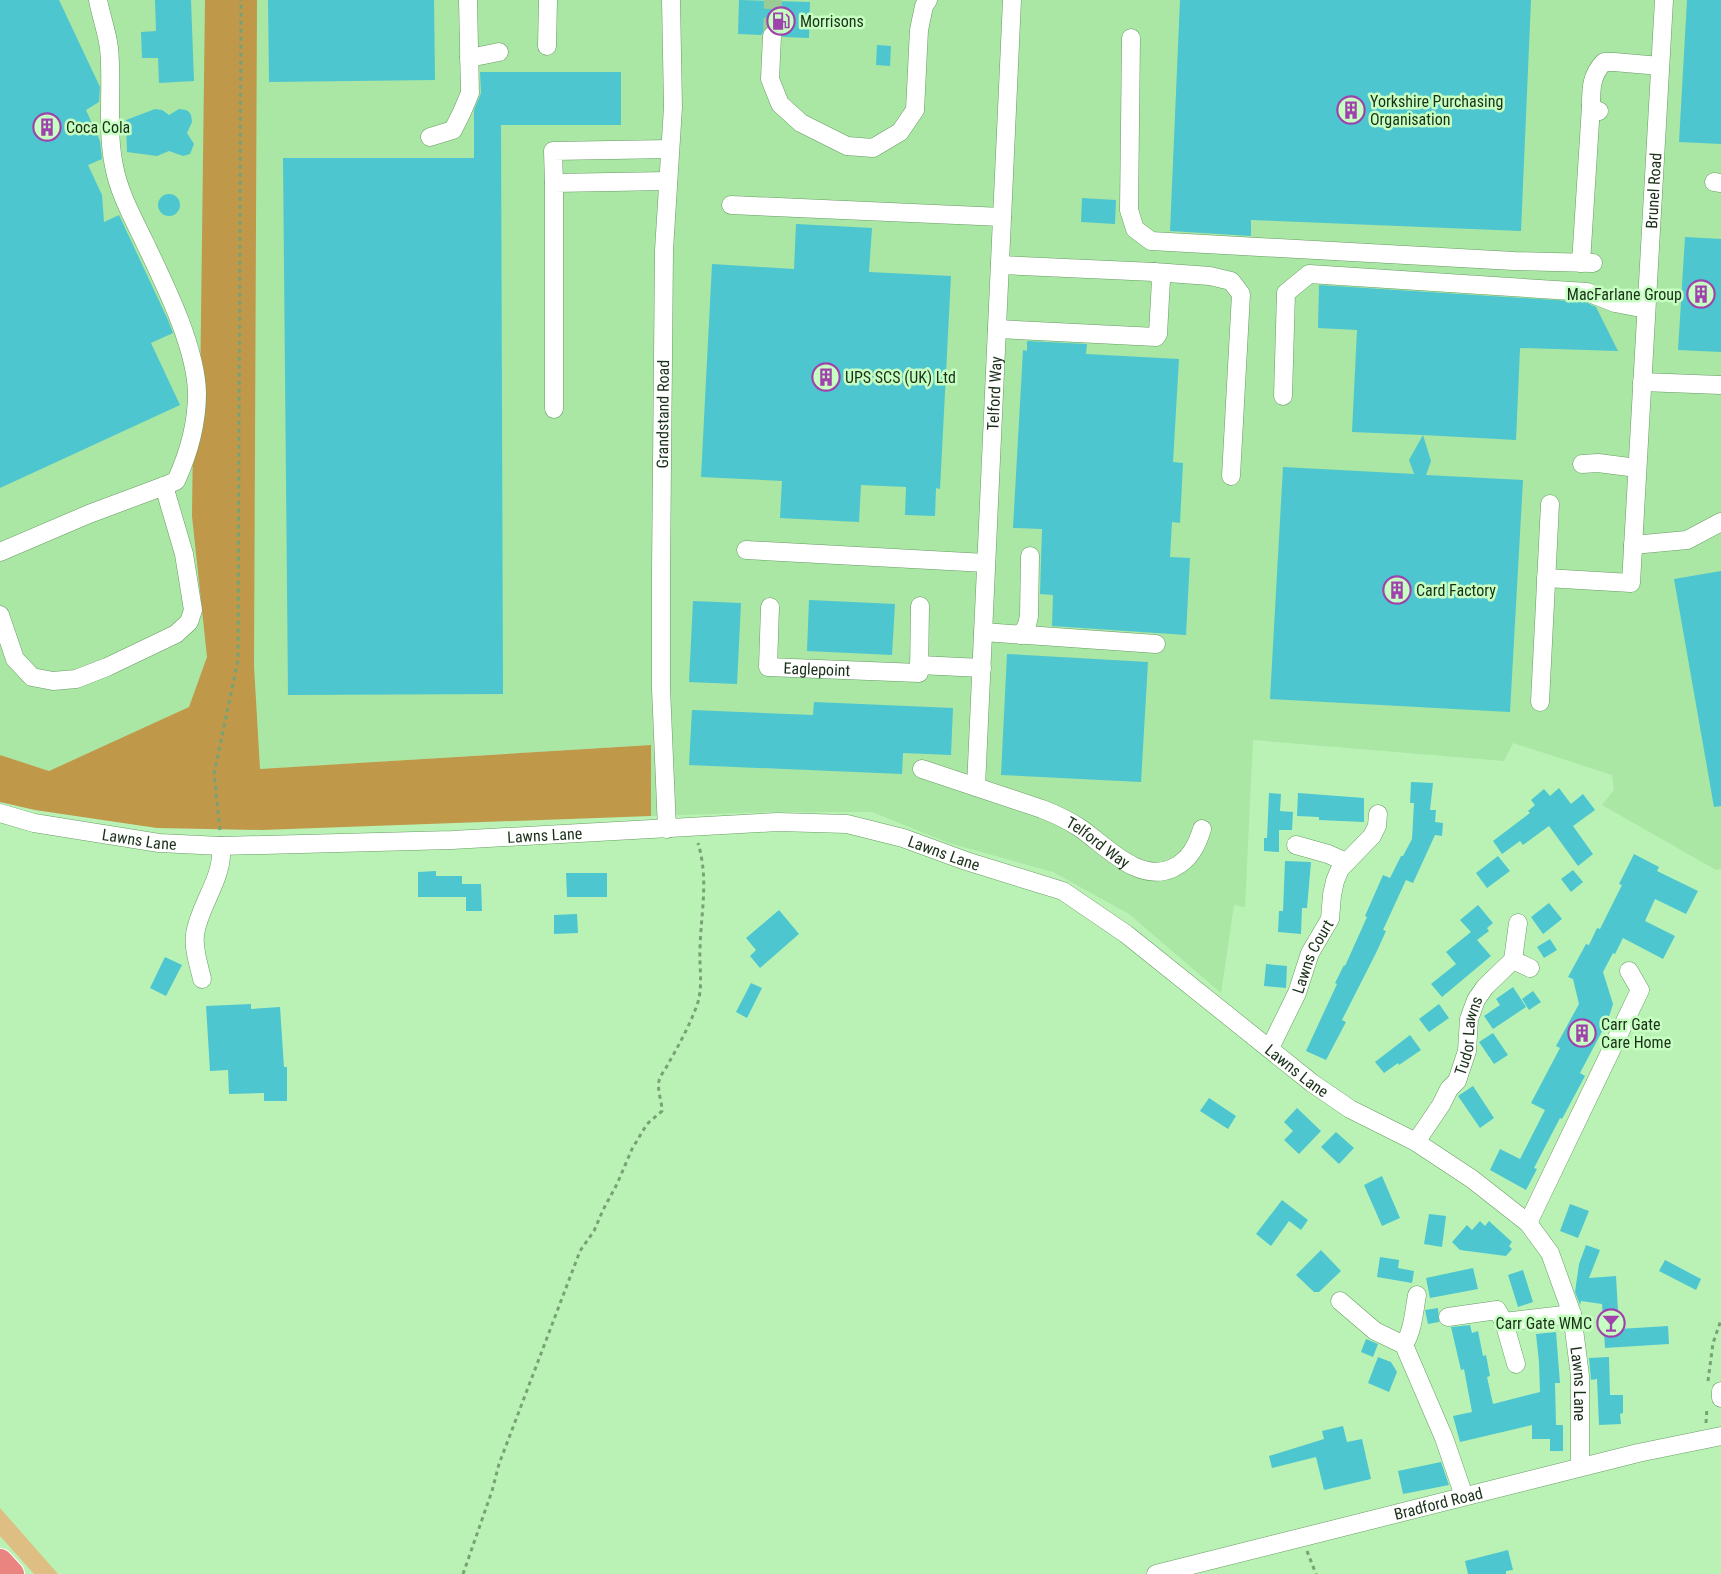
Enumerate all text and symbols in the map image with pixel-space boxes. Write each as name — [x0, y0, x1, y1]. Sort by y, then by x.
fuel station icon: Morrisons — [766, 6, 796, 36]
place label: Morrisons — [800, 12, 864, 31]
place label: Yorkshire Purchasing Organisation — [1370, 92, 1503, 129]
building icon: Yorkshire Purchasing Organisation — [1336, 95, 1366, 125]
building icon: Coca Cola — [32, 112, 62, 142]
place label: Coca Cola — [66, 118, 130, 137]
street label: Brunel Road — [1642, 152, 1665, 229]
building icon: MacFarlane Group — [1686, 279, 1716, 309]
place label: MacFarlane Group — [1567, 285, 1682, 304]
street label: Telford Way — [983, 356, 1005, 431]
street label: Grandstand Road — [652, 360, 672, 469]
building icon: UPS SCS (UK) Ltd — [811, 362, 841, 392]
place label: UPS SCS (UK) Ltd — [845, 368, 956, 387]
building icon: Card Factory — [1382, 575, 1412, 605]
place label: Card Factory — [1416, 581, 1496, 600]
street label: Eaglepoint — [783, 658, 851, 680]
street label: Telford Way — [1063, 812, 1134, 872]
street label: Lawns Lane — [507, 823, 583, 846]
street label: Lawns Lane — [101, 825, 177, 853]
street label: Lawns Lane — [905, 831, 982, 874]
street label: Lawns Court — [1288, 916, 1337, 996]
street label: Tudor Lawns — [1450, 993, 1486, 1078]
place label: Carr Gate Care Home — [1601, 1015, 1671, 1052]
building icon: Carr Gate Care Home — [1567, 1018, 1597, 1048]
street label: Lawns Lane — [1261, 1040, 1332, 1101]
bar icon: Carr Gate WMC — [1596, 1308, 1626, 1338]
place label: Carr Gate WMC — [1495, 1314, 1592, 1333]
street label: Lawns Lane — [1567, 1345, 1590, 1421]
street label: Bradford Road — [1392, 1483, 1484, 1523]

